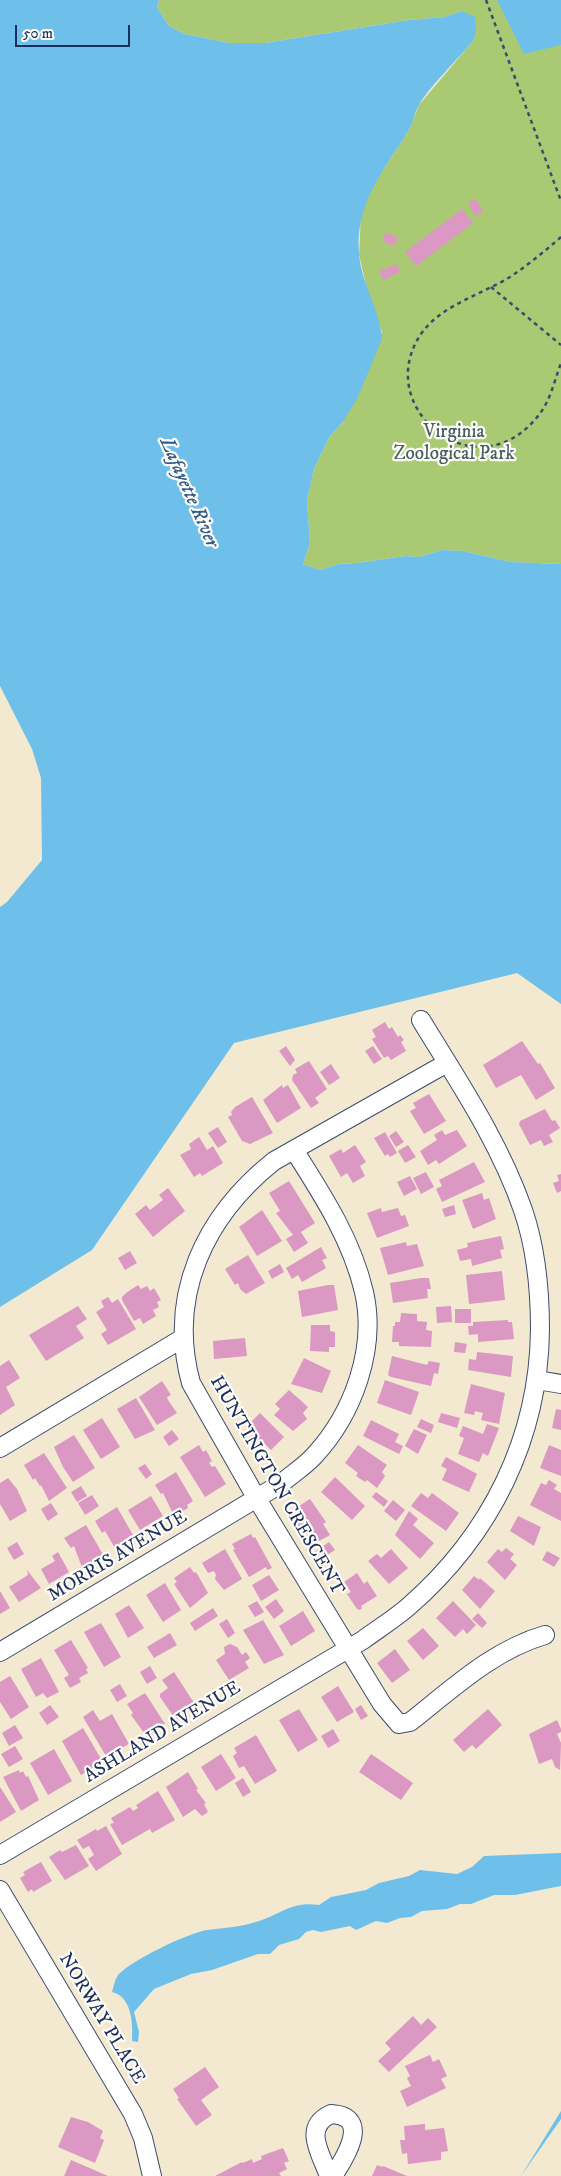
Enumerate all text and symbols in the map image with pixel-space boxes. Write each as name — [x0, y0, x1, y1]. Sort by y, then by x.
scale bar — [18, 15, 132, 47]
text: 50 m — [23, 24, 53, 43]
park label: Virginia Zoological Park — [393, 422, 515, 466]
water label: Lafayette River — [153, 434, 223, 552]
street label: HUNTINGTON CRESCENT — [204, 1372, 348, 1600]
street label: MORRIS AVENUE — [44, 1506, 192, 1608]
street label: ASHLAND AVENUE — [81, 1677, 245, 1789]
street label: NORWAY PLACE — [53, 1949, 149, 2089]

